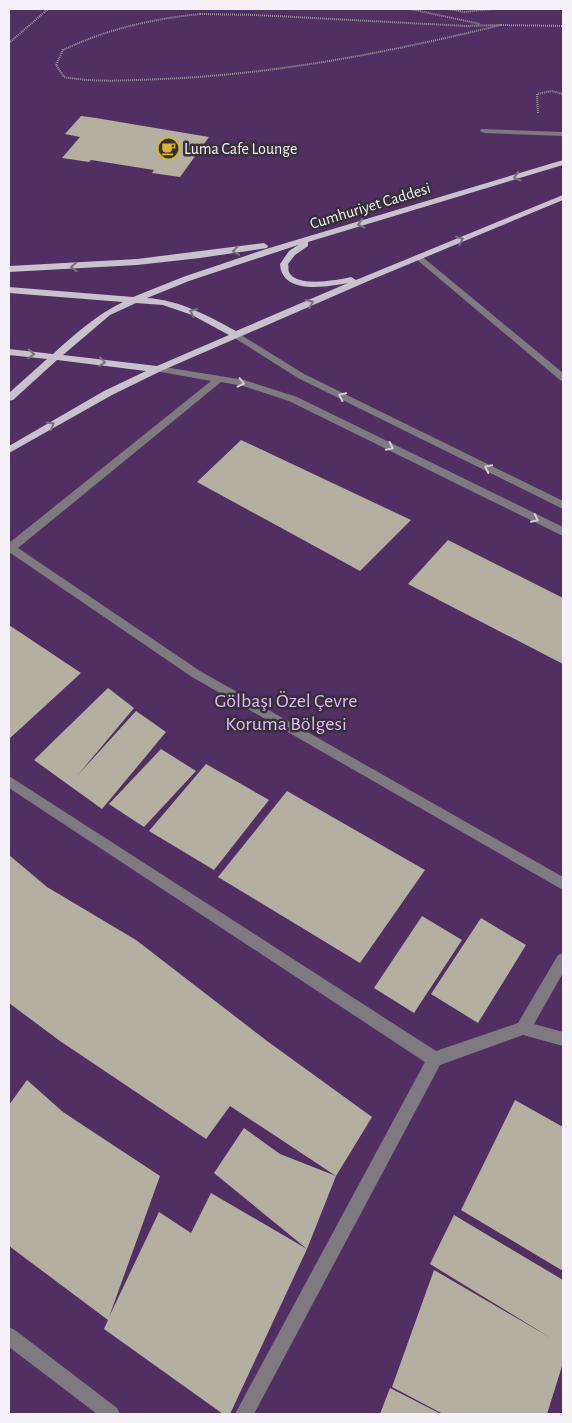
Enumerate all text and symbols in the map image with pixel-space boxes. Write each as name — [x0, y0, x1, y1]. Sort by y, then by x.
cafe icon: Luma Cafe Lounge — [156, 136, 180, 160]
place label: Luma Cafe Lounge — [184, 141, 297, 157]
one-way arrow — [513, 171, 521, 181]
street label: Cumhuriyet Caddesi — [308, 180, 433, 233]
one-way arrow — [357, 218, 366, 228]
one-way arrow — [455, 236, 464, 246]
one-way arrow — [231, 245, 240, 255]
one-way arrow — [70, 261, 78, 272]
one-way arrow — [305, 298, 314, 309]
one-way arrow — [189, 308, 198, 319]
one-way arrow — [27, 348, 35, 359]
one-way arrow — [98, 356, 106, 367]
one-way arrow — [236, 377, 245, 388]
one-way arrow — [338, 392, 347, 402]
one-way arrow — [45, 421, 54, 431]
one-way arrow — [385, 441, 394, 451]
one-way arrow — [484, 464, 493, 474]
one-way arrow — [530, 512, 539, 522]
park label: Gölbaşı Özel Çevre Koruma Bölgesi — [215, 691, 357, 734]

